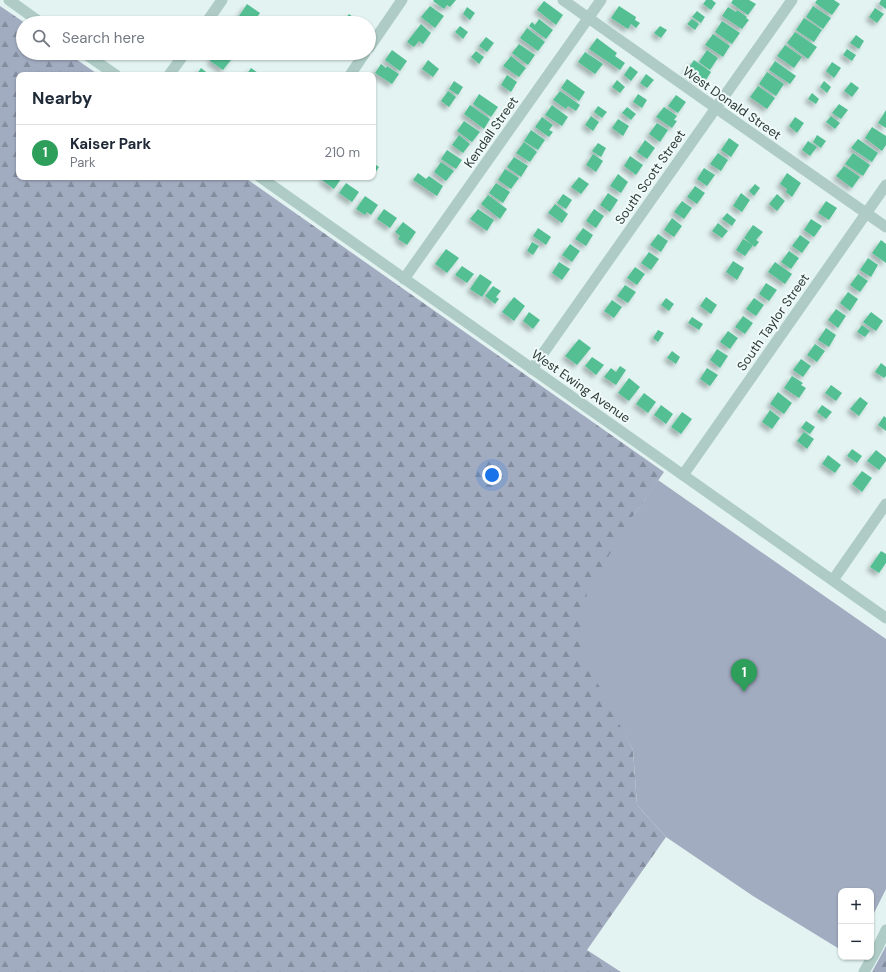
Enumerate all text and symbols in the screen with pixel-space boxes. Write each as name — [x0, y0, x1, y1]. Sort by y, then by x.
search box — [16, 16, 376, 60]
icon: search — [30, 27, 52, 49]
text: Search here — [62, 28, 145, 48]
street label: West Donald Street — [679, 63, 785, 143]
text: Nearby — [32, 87, 92, 109]
street label: Kendall Street — [460, 93, 522, 171]
street label: South Scott Street — [611, 126, 689, 228]
text: Kaiser Park — [70, 134, 151, 154]
text: 1 — [43, 144, 47, 161]
text: 210 m — [325, 144, 360, 161]
text: Park — [70, 154, 96, 171]
street label: South Taylor Street — [733, 270, 813, 374]
street label: West Ewing Avenue — [528, 346, 634, 426]
your location — [482, 465, 502, 485]
pin: 1 — [731, 659, 757, 692]
map controls — [838, 888, 874, 960]
button: + — [838, 888, 874, 924]
button: − — [838, 924, 874, 960]

